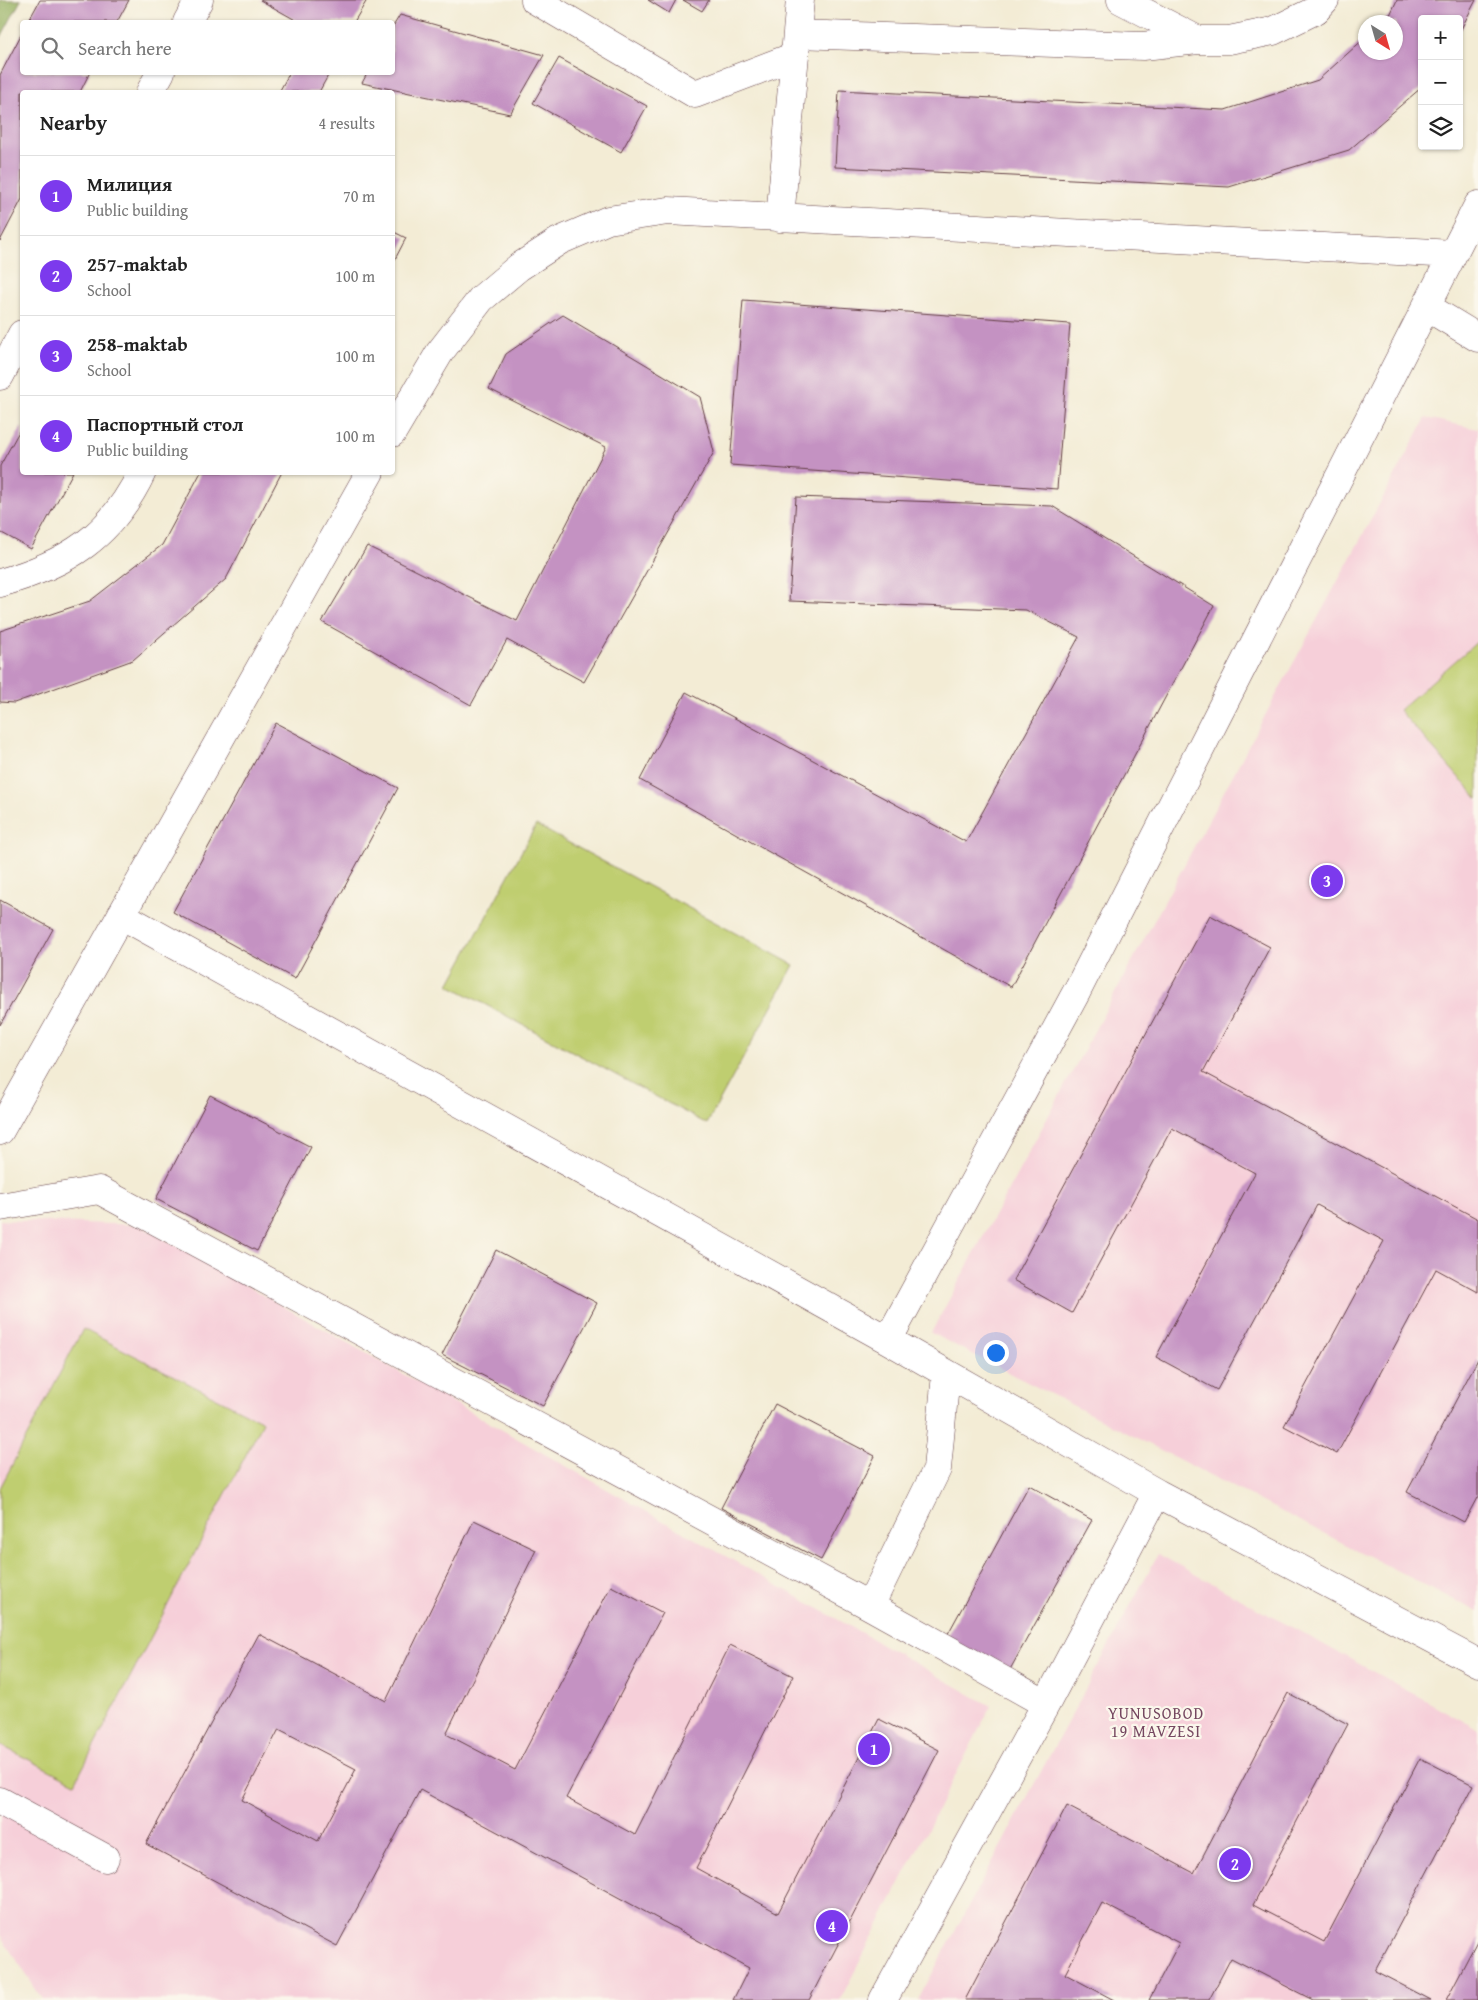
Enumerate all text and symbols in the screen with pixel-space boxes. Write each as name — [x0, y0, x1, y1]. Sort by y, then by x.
north arrow — [1358, 15, 1403, 60]
map controls — [1418, 15, 1463, 150]
button: + — [1418, 15, 1463, 60]
search box — [20, 20, 395, 75]
icon: search — [38, 34, 66, 62]
text: Search here — [78, 34, 172, 62]
button: − — [1418, 60, 1463, 105]
button: layers — [1418, 105, 1463, 150]
text: Nearby — [40, 107, 107, 138]
text: 4 results — [318, 111, 375, 135]
text: Милиция — [87, 170, 172, 198]
text: 1 — [52, 184, 60, 208]
text: 70 m — [343, 184, 375, 208]
text: Public building — [87, 198, 188, 222]
text: 257-maktab — [87, 250, 188, 278]
text: 2 — [52, 264, 60, 288]
text: 100 m — [335, 264, 375, 288]
text: School — [87, 278, 131, 302]
text: 258-maktab — [87, 330, 188, 358]
text: 3 — [52, 344, 60, 368]
text: 100 m — [335, 344, 375, 368]
text: School — [87, 358, 131, 382]
text: Паспортный стол — [87, 410, 243, 438]
text: 4 — [52, 424, 60, 448]
text: 100 m — [335, 424, 375, 448]
text: Public building — [87, 438, 188, 462]
pin: 3 — [1311, 862, 1343, 900]
your location — [983, 1340, 1009, 1366]
district label: YUNUSOBOD 19 MAVZESI — [1108, 1701, 1204, 1743]
pin: 1 — [858, 1730, 890, 1768]
pin: 2 — [1219, 1845, 1251, 1883]
pin: 4 — [816, 1907, 848, 1945]

